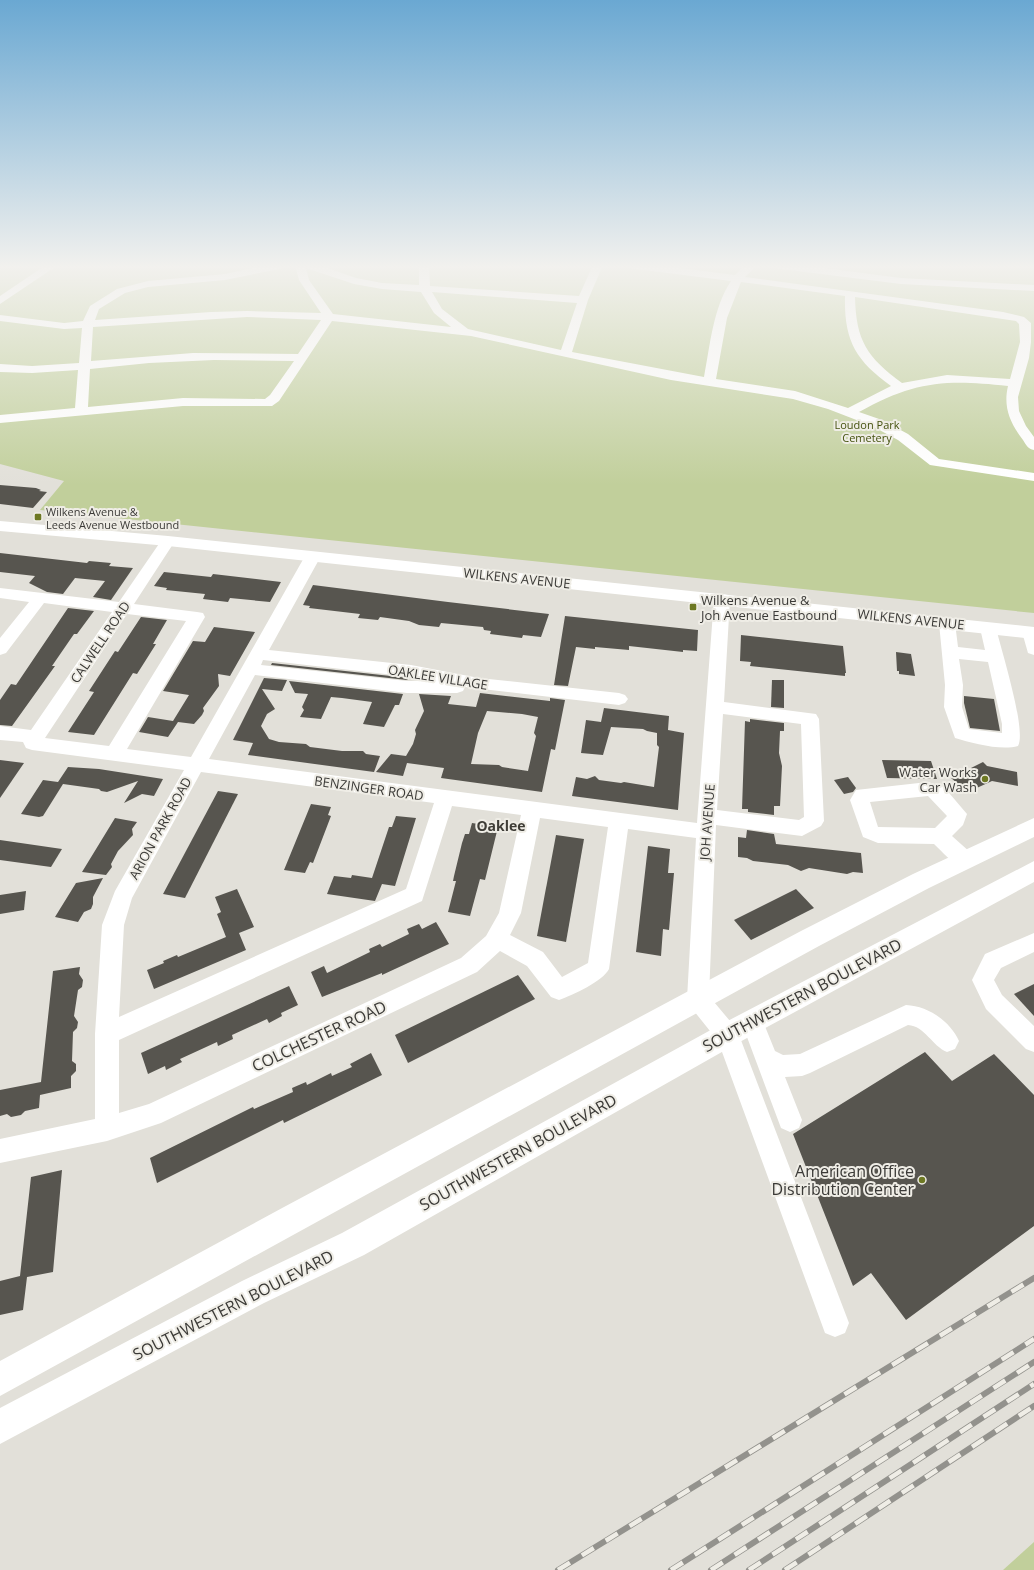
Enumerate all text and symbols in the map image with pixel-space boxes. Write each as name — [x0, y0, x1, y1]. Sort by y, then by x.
park label: Loudon Park Cemetery — [834, 417, 900, 445]
place label: Wilkens Avenue & Leeds Avenue Westbound — [46, 504, 179, 532]
marker: Wilkens Avenue & Leeds Avenue Westbound — [33, 512, 43, 522]
street label: WILKENS AVENUE — [463, 563, 571, 593]
place label: Wilkens Avenue & Joh Avenue Eastbound — [699, 591, 837, 624]
street label: CALWELL ROAD — [66, 598, 134, 686]
marker: Wilkens Avenue & Joh Avenue Eastbound — [688, 602, 698, 612]
street label: WILKENS AVENUE — [857, 604, 965, 634]
street label: OAKLEE VILLAGE — [387, 660, 489, 694]
place label: Water Works Car Wash — [899, 763, 977, 796]
street label: BENZINGER ROAD — [313, 771, 425, 805]
street label: ARION PARK ROAD — [124, 774, 196, 882]
marker: Water Works Car Wash — [980, 774, 990, 784]
street label: JOH AVENUE — [695, 783, 719, 863]
district label: Oaklee — [476, 816, 526, 835]
street label: SOUTHWESTERN BOULEVARD — [699, 933, 905, 1057]
street label: COLCHESTER ROAD — [248, 995, 390, 1077]
street label: SOUTHWESTERN BOULEVARD — [415, 1088, 621, 1216]
place label: American Office Distribution Center — [771, 1160, 914, 1200]
marker: American Office Distribution Center — [917, 1175, 927, 1185]
street label: SOUTHWESTERN BOULEVARD — [129, 1245, 337, 1365]

